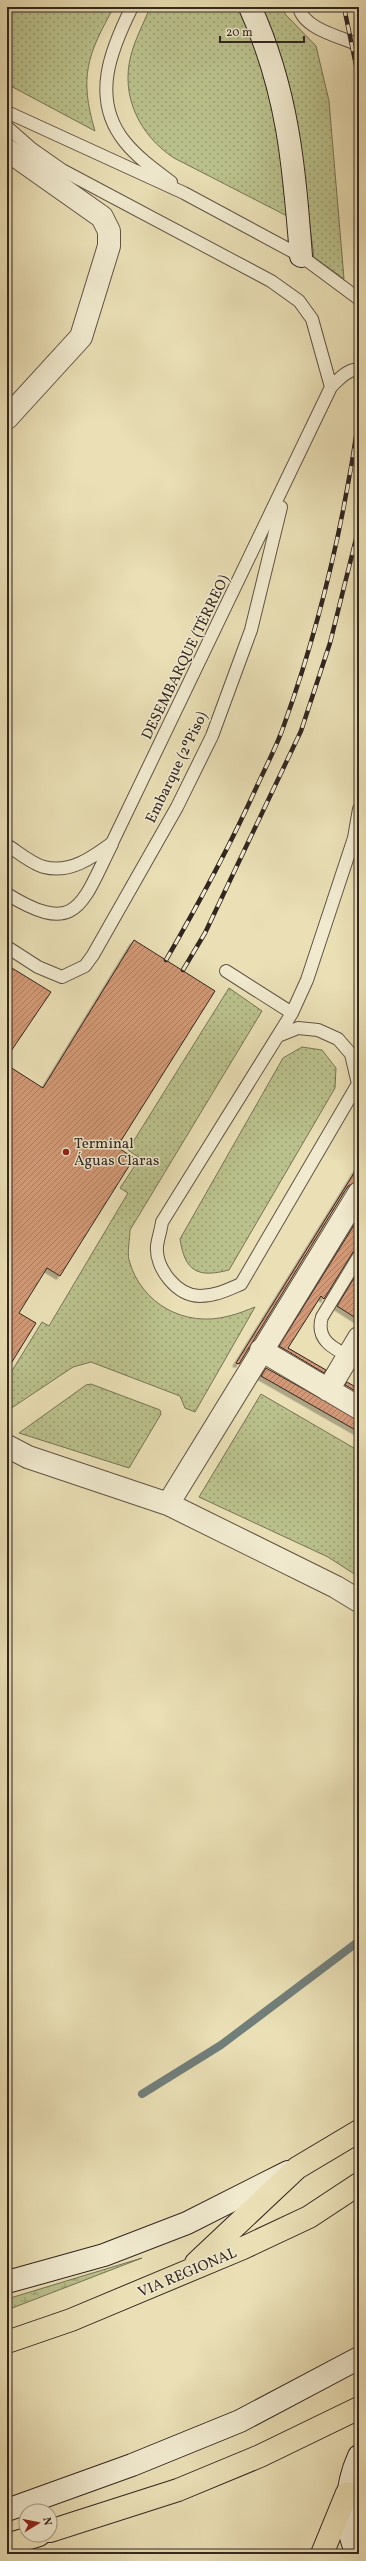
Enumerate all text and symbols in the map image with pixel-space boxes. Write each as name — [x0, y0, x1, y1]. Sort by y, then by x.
scale bar — [220, 18, 304, 44]
text: 20 m — [226, 25, 253, 41]
street label: DESEMBARQUE (TÉRREO) — [137, 572, 235, 744]
street label: Embarque (2ºPiso) — [141, 708, 213, 827]
place label: Terminal Águas Claras — [74, 1134, 160, 1172]
marker: Terminal Águas Claras — [61, 1147, 71, 1157]
street label: VIA REGIONAL — [135, 2243, 241, 2304]
north arrow — [18, 2503, 58, 2543]
text: N — [38, 2516, 54, 2527]

